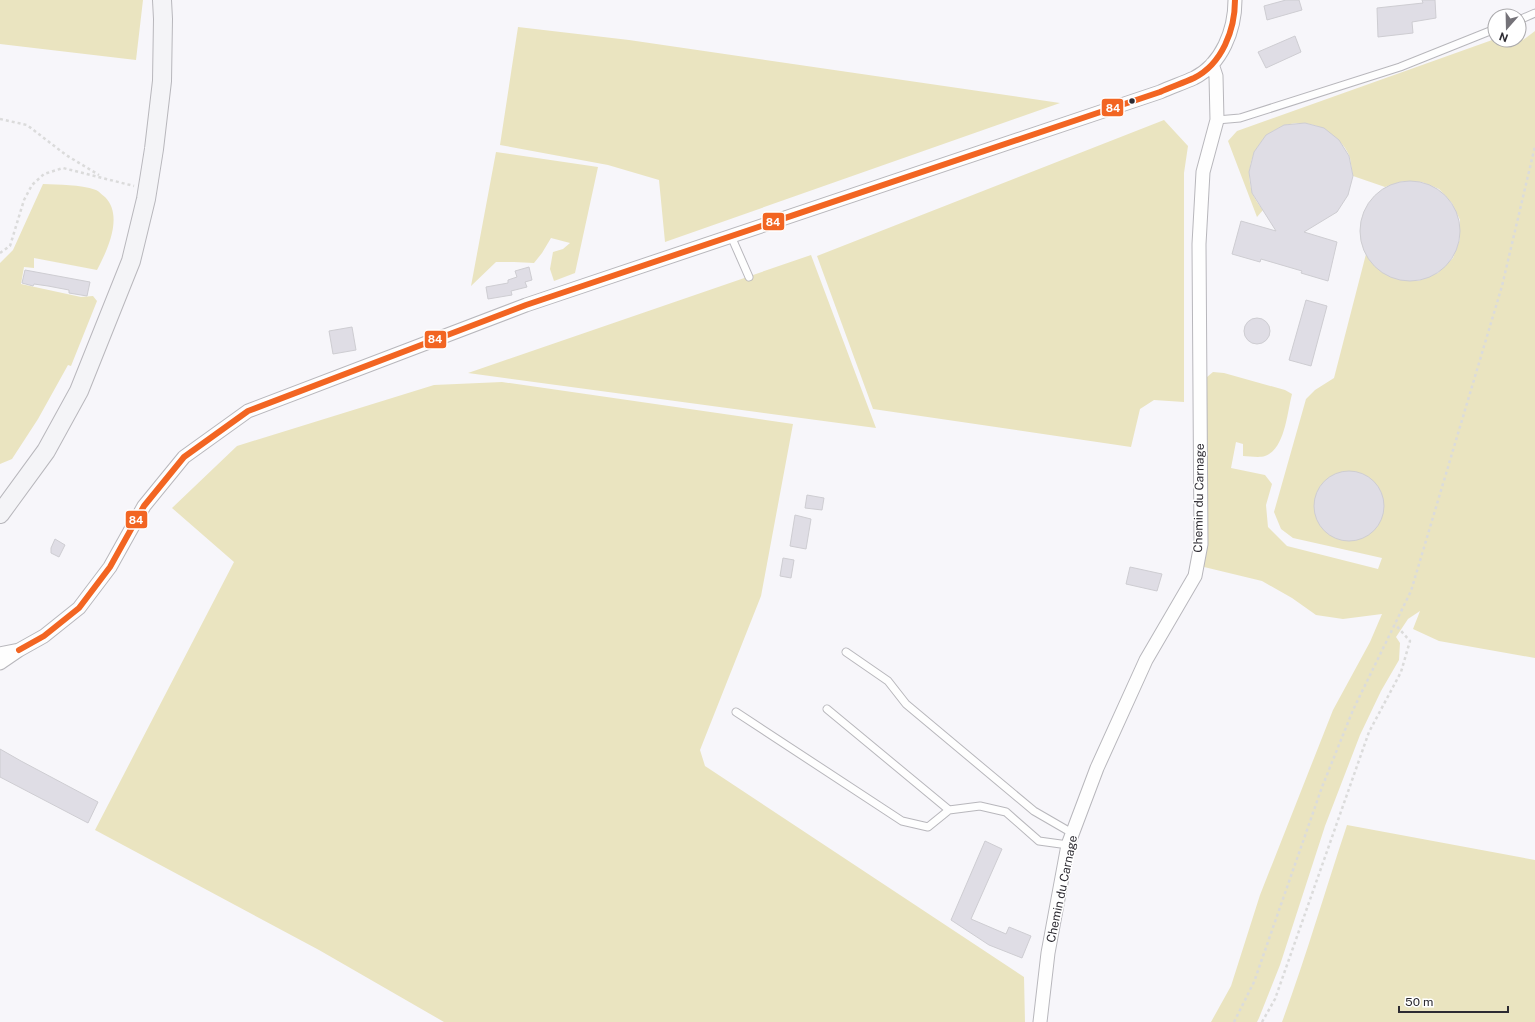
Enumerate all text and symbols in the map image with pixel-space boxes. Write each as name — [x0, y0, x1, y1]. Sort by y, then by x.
north arrow — [1487, 8, 1527, 48]
text: N — [1497, 30, 1510, 45]
unlabelled marker — [1127, 96, 1137, 106]
line badge: 84 — [1101, 98, 1124, 117]
text: 84 — [1106, 102, 1120, 114]
line badge: 84 — [762, 212, 785, 231]
text: 84 — [766, 216, 780, 228]
line badge: 84 — [424, 330, 447, 349]
text: 84 — [428, 333, 442, 345]
street label: Chemin du Carnage — [1191, 443, 1207, 553]
line badge: 84 — [125, 510, 148, 529]
text: 84 — [129, 514, 143, 526]
street label: Chemin du Carnage — [1044, 834, 1080, 944]
scale bar — [1399, 988, 1508, 1014]
text: 50 m — [1405, 995, 1433, 1009]

